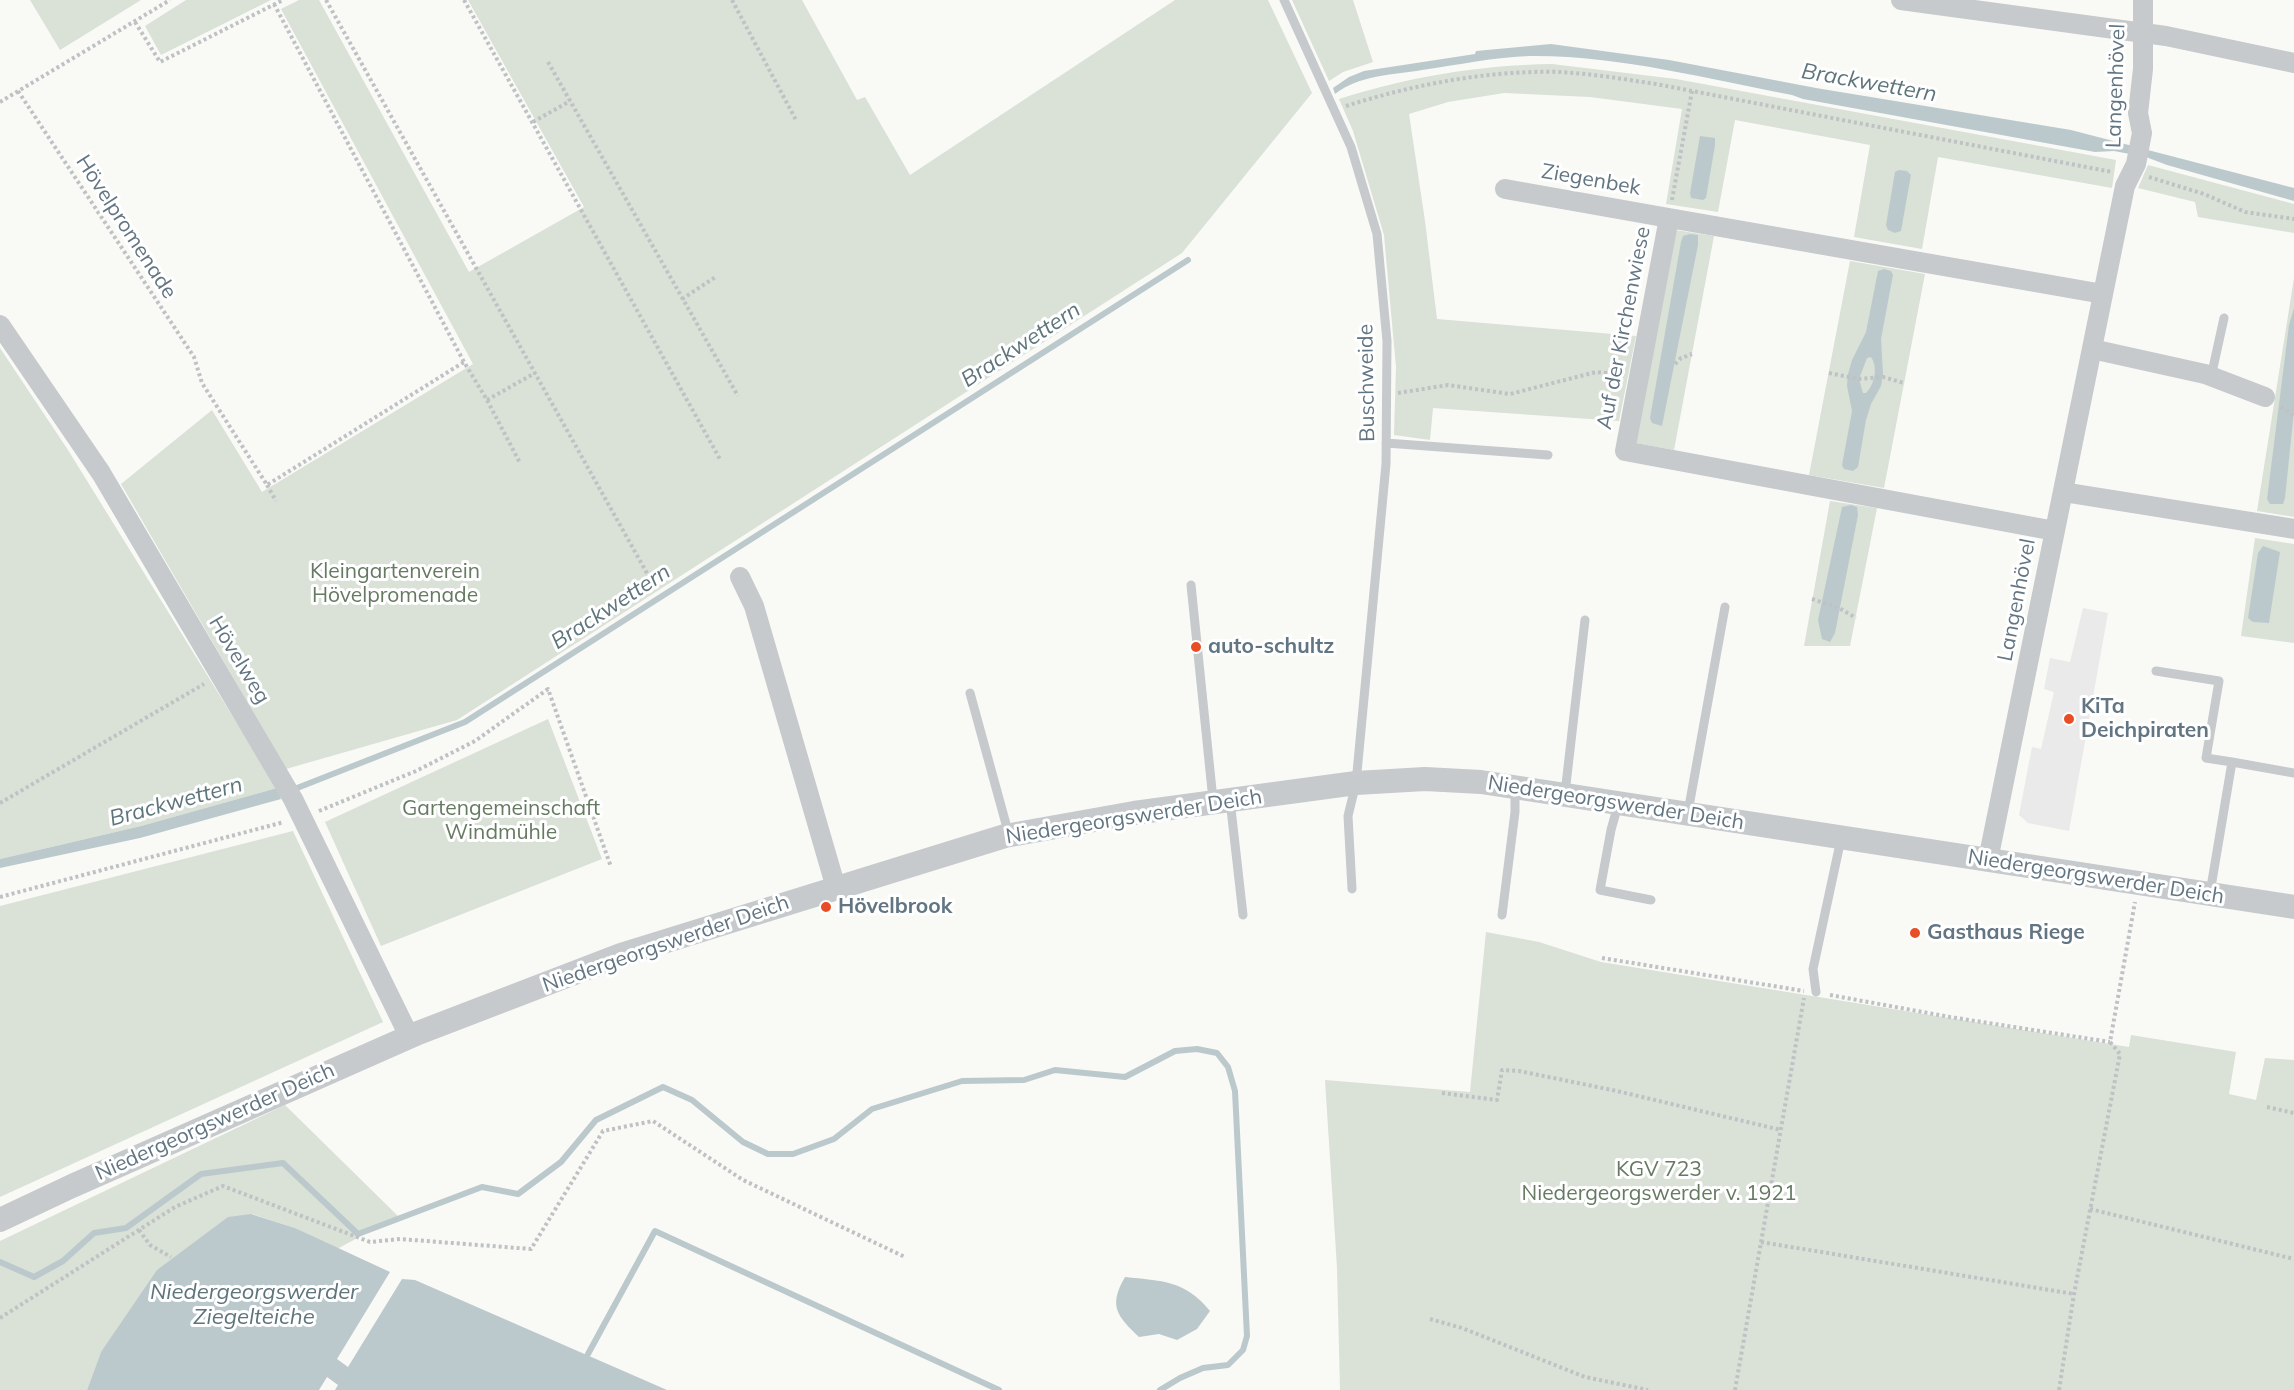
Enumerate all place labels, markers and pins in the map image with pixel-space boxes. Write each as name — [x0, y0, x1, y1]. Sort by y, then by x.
place label: auto-schultz — [1208, 634, 1334, 660]
marker: auto-schultz — [1189, 640, 1203, 654]
place label: KiTa Deichpiraten — [2081, 694, 2209, 744]
marker: KiTa Deichpiraten — [2062, 712, 2076, 726]
place label: Hövelbrook — [838, 894, 952, 920]
marker: Hövelbrook — [819, 900, 833, 914]
place label: Gasthaus Riege — [1927, 920, 2085, 946]
marker: Gasthaus Riege — [1908, 926, 1922, 940]

